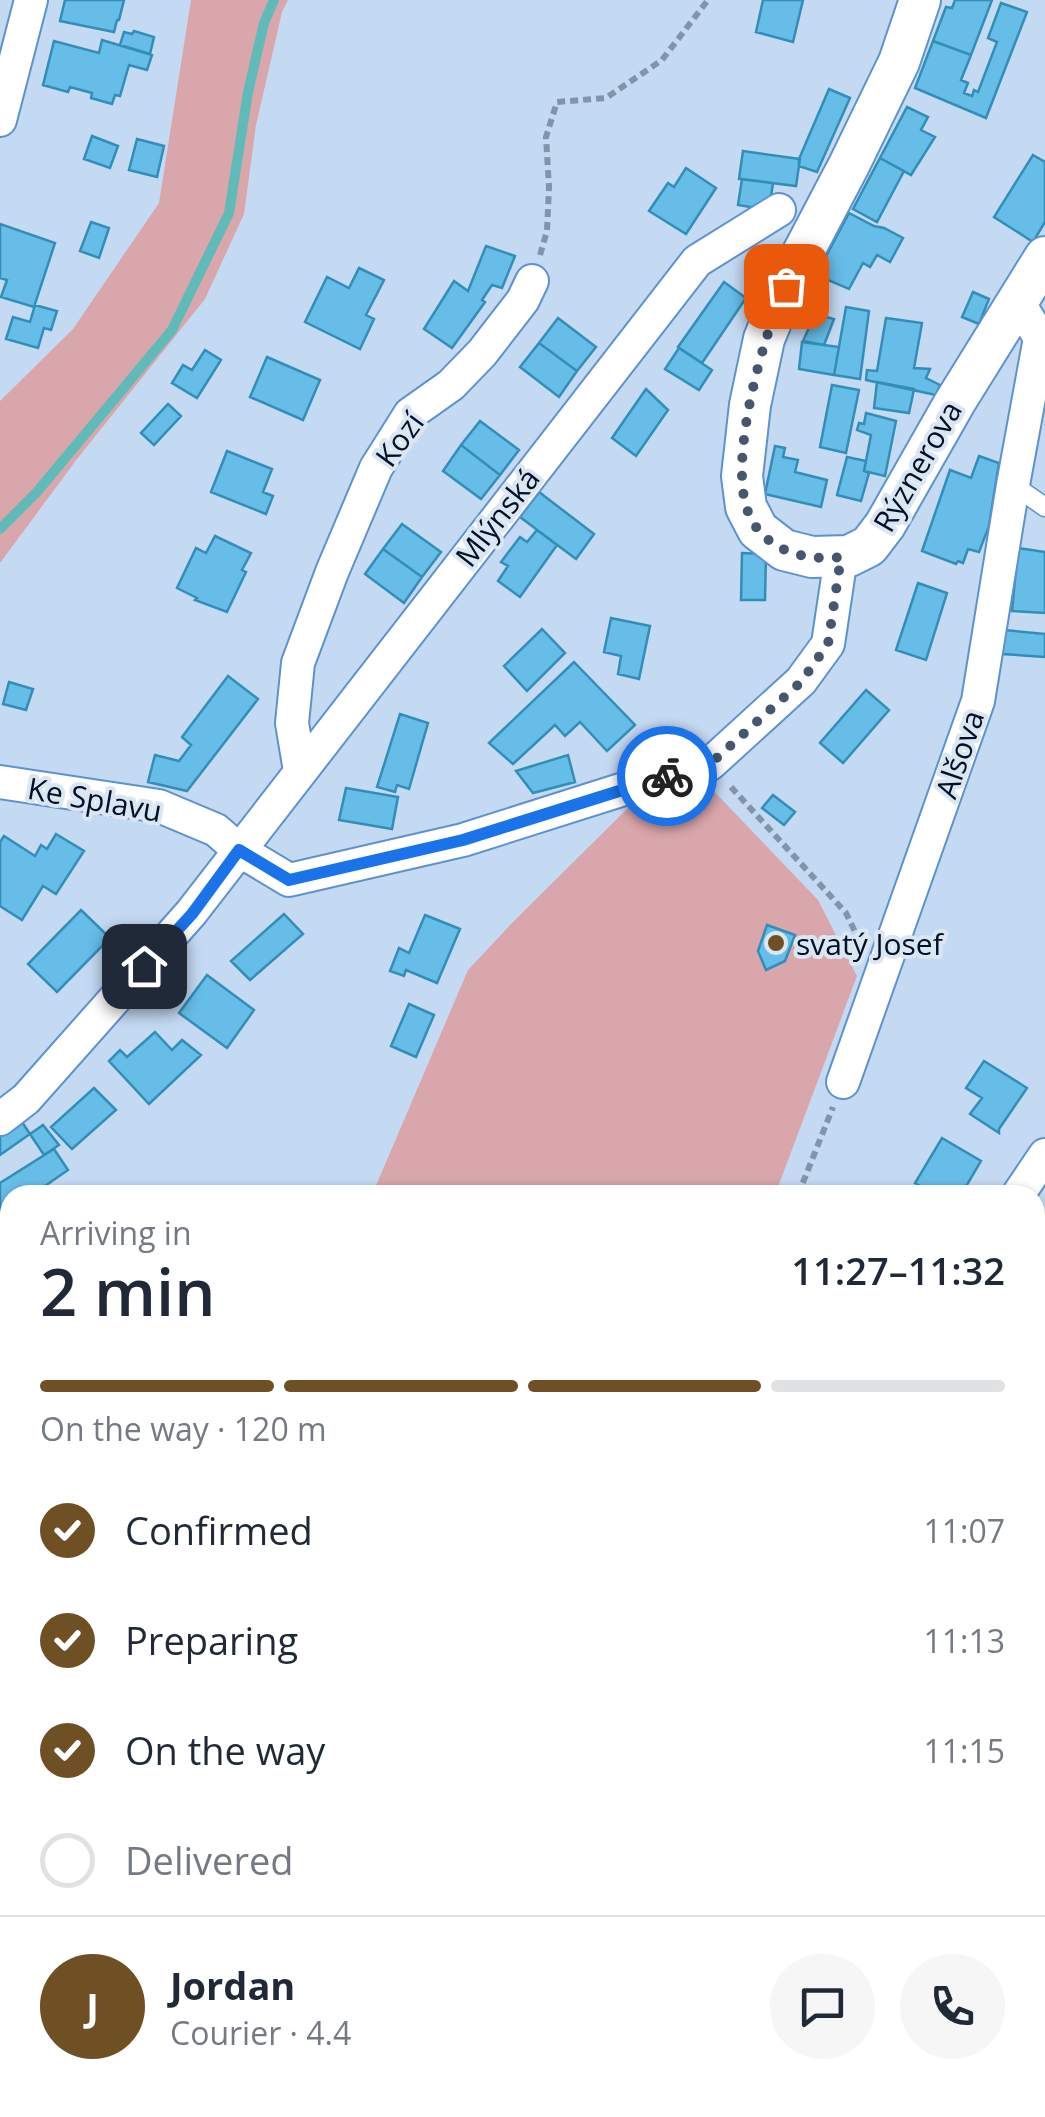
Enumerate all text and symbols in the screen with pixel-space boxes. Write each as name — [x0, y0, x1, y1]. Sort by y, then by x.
pin — [744, 244, 829, 329]
icon: bag — [759, 259, 814, 314]
street label: Rýznerova — [863, 393, 971, 539]
street label: Kozí — [365, 402, 433, 475]
street label: Mlýnská — [446, 459, 548, 575]
street label: Alšova — [925, 705, 993, 803]
courier — [617, 726, 717, 826]
icon: bike — [640, 749, 695, 804]
street label: Ke Splavu — [25, 767, 165, 831]
place label: svatý Josef — [796, 923, 945, 964]
pin — [102, 924, 187, 1009]
marker: svatý Josef — [765, 932, 787, 954]
icon: home — [117, 939, 172, 994]
text: Arriving in — [40, 1211, 192, 1254]
text: 11:27–11:32 — [791, 1244, 1005, 1296]
text: 2 min — [40, 1247, 215, 1335]
text: On the way · 120 m — [40, 1407, 327, 1450]
icon: check — [40, 1503, 95, 1558]
text: Confirmed — [125, 1504, 313, 1556]
text: 11:07 — [923, 1509, 1005, 1552]
icon: check — [40, 1613, 95, 1668]
text: Preparing — [125, 1614, 298, 1666]
text: 11:13 — [923, 1619, 1005, 1662]
icon: check — [40, 1723, 95, 1778]
text: On the way — [125, 1724, 325, 1776]
text: 11:15 — [923, 1729, 1005, 1772]
text: Delivered — [125, 1834, 294, 1886]
button: chat — [770, 1954, 875, 2059]
button: phone — [900, 1954, 1005, 2059]
text: Jordan — [170, 1959, 295, 2011]
text: J — [86, 1980, 99, 2032]
text: Courier · 4.4 — [170, 2011, 351, 2054]

